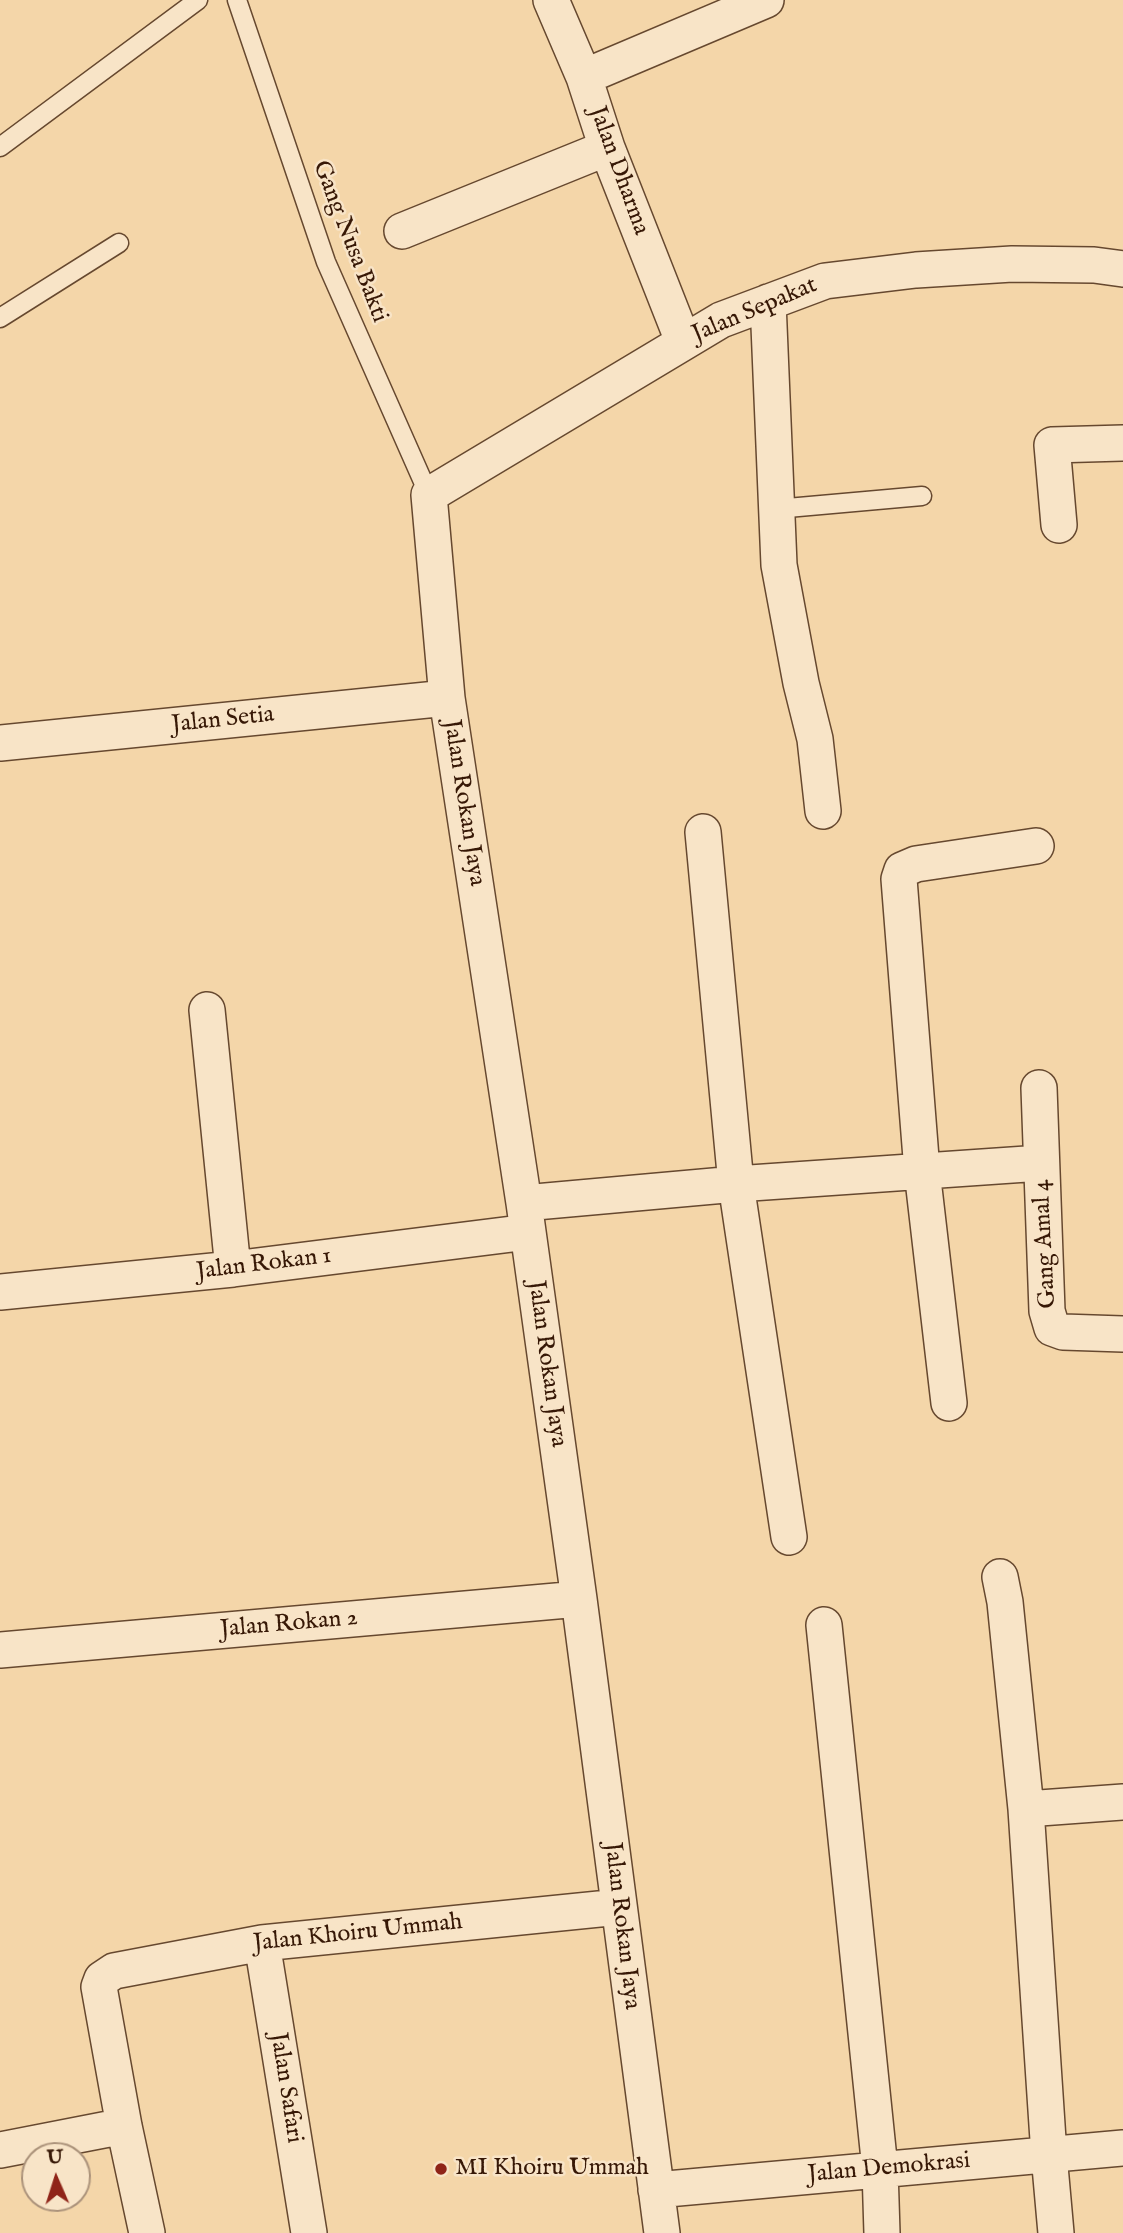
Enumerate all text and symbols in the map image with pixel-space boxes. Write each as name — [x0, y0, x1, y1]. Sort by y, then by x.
street label: Jalan Dharma — [581, 103, 655, 239]
street label: Gang Nusa Bakti — [305, 157, 393, 327]
street label: Jalan Sepakat — [688, 272, 822, 350]
street label: Jalan Setia — [170, 701, 276, 741]
street label: Jalan Rokan Jaya — [436, 718, 490, 888]
street label: Gang Amal 4 — [1028, 1179, 1064, 1309]
street label: Jalan Rokan 1 — [195, 1242, 333, 1288]
street label: Jalan Rokan Jaya — [520, 1279, 572, 1449]
street label: Jalan Rokan 2 — [219, 1605, 359, 1645]
street label: Jalan Rokan Jaya — [596, 1841, 646, 2011]
street label: Jalan Khoiru Ummah — [252, 1909, 464, 1959]
street label: Jalan Safari — [262, 2031, 308, 2145]
north arrow — [21, 2142, 91, 2212]
text: U — [46, 2146, 64, 2170]
street label: Jalan Demokrasi — [807, 2148, 971, 2190]
place label: MI Khoiru Ummah — [455, 2155, 649, 2183]
marker: MI Khoiru Ummah — [433, 2161, 449, 2177]

